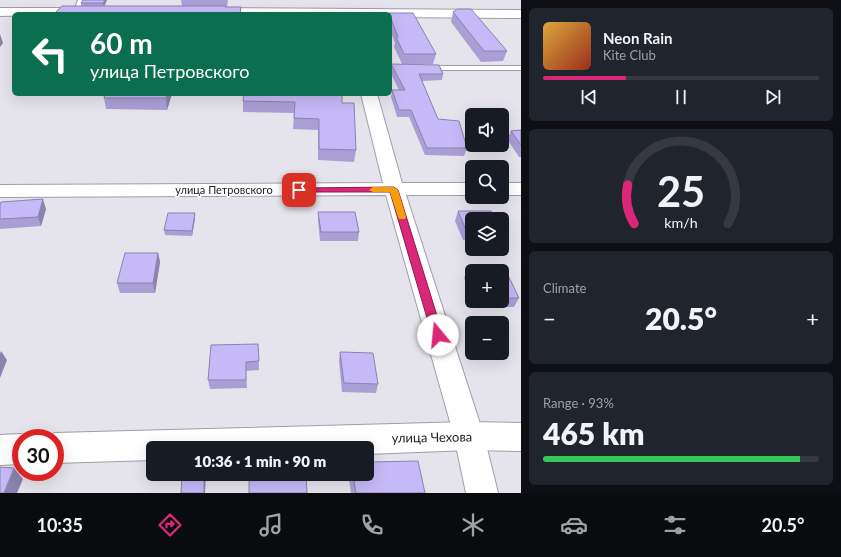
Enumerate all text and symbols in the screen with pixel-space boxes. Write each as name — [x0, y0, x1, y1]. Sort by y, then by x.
text: 60 m — [90, 26, 153, 60]
icon: left — [24, 28, 76, 80]
text: Neon Rain — [603, 29, 672, 47]
text: Kite Club — [603, 47, 656, 63]
text: улица Петровского — [90, 60, 249, 82]
icon: previous — [578, 86, 600, 108]
icon: pause — [670, 86, 692, 108]
icon: next — [762, 86, 784, 108]
map controls — [465, 108, 509, 360]
button: sound — [465, 108, 509, 152]
button: search — [465, 160, 509, 204]
text: 25 — [657, 166, 705, 216]
pin — [282, 173, 316, 207]
icon: arrive — [288, 179, 310, 201]
street label: улица Петровского — [175, 183, 273, 196]
button: layers — [465, 212, 509, 256]
text: km/h — [664, 213, 698, 230]
button: + — [465, 264, 509, 308]
text: Climate — [543, 280, 586, 296]
text: 20.5° — [645, 300, 717, 336]
text: − — [543, 305, 556, 332]
text: + — [806, 305, 819, 332]
position arrow — [417, 314, 459, 356]
button: − — [465, 316, 509, 360]
text: Range · 93% — [543, 395, 614, 411]
text: 465 km — [543, 415, 644, 451]
street label: улица Чехова — [392, 428, 472, 446]
speed limit sign: 30 — [12, 429, 64, 481]
text: 10:36 · 1 min · 90 m — [194, 452, 326, 470]
icon: directions — [156, 511, 184, 539]
icon: music — [257, 511, 285, 539]
icon: phone — [358, 511, 386, 539]
icon: climate — [459, 511, 487, 539]
icon: car — [560, 511, 588, 539]
icon: filters — [661, 511, 689, 539]
text: 10:35 — [36, 514, 83, 536]
text: 20.5° — [761, 514, 805, 536]

